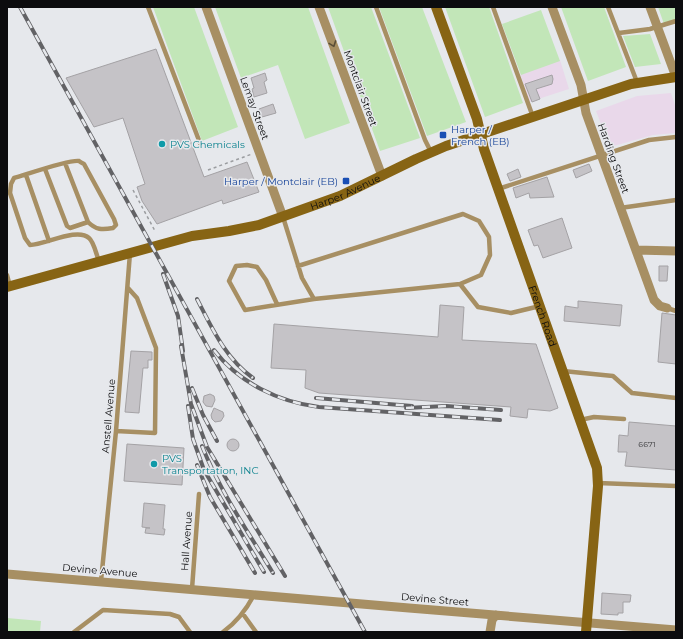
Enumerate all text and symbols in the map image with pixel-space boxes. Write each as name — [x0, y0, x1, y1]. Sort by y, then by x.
one-way arrow — [328, 40, 336, 47]
street label: Montclair Street — [341, 48, 380, 128]
street label: Lemay Street — [237, 75, 272, 142]
street label: Harding Street — [595, 121, 632, 195]
place label: Harper / French (EB) — [451, 123, 510, 148]
marker: Harper / French (EB) — [438, 130, 448, 140]
place label: PVS Chemicals — [170, 138, 245, 151]
marker: PVS Chemicals — [157, 139, 167, 149]
street label: Harper Avenue — [308, 171, 382, 213]
place label: Harper / Montclair (EB) — [224, 175, 338, 188]
marker: Harper / Montclair (EB) — [341, 176, 351, 186]
street label: French Road — [526, 284, 559, 348]
street label: Anstell Avenue — [99, 378, 118, 454]
house number: 6671 — [638, 439, 656, 449]
place label: PVS Transportation, INC — [162, 452, 258, 477]
marker: PVS Transportation, INC — [149, 459, 159, 469]
street label: Hall Avenue — [178, 511, 195, 571]
street label: Devine Avenue — [62, 561, 138, 580]
street label: Devine Street — [401, 590, 469, 609]

